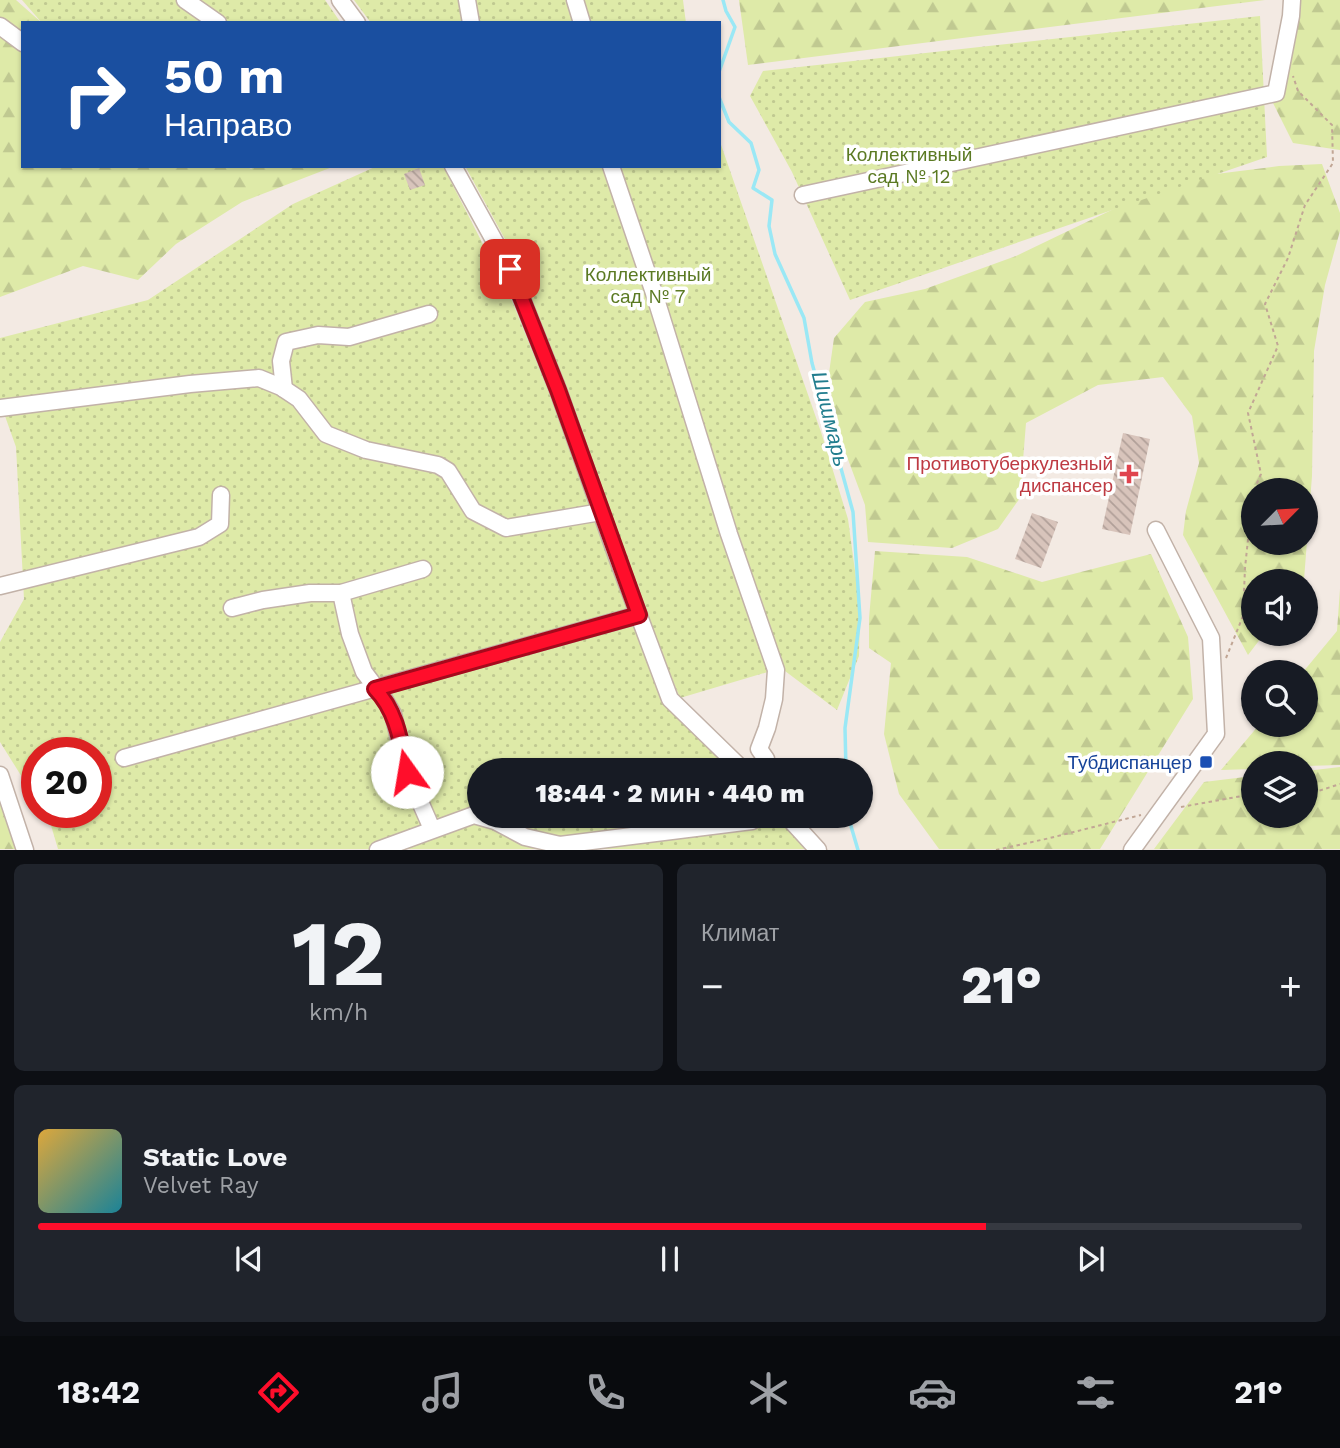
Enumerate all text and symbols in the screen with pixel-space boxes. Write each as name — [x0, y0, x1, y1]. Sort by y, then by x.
text: 50 m — [164, 47, 284, 105]
icon: right — [49, 49, 140, 140]
text: Направо — [164, 106, 292, 144]
park label: Коллективный сад № 12 — [846, 143, 972, 188]
pin — [480, 239, 540, 299]
icon: arrive — [491, 250, 529, 288]
park label: Коллективный сад № 7 — [585, 263, 711, 308]
water label: Шишмарь — [807, 369, 854, 469]
place label: Противотуберкулезный диспансер — [907, 452, 1113, 497]
marker: Противотуберкулезный диспансер — [1119, 464, 1139, 484]
north arrow — [1241, 478, 1318, 555]
map controls — [1241, 478, 1318, 828]
button: sound — [1241, 569, 1318, 646]
button: search — [1241, 660, 1318, 737]
position arrow — [370, 735, 444, 809]
speed limit sign: 20 — [21, 737, 112, 828]
place label: Тубдиспанцер — [1067, 751, 1192, 774]
button: layers — [1241, 751, 1318, 828]
marker: Тубдиспанцер — [1198, 754, 1214, 770]
text: 18:44 · 2 мин · 440 m — [535, 778, 805, 808]
text: 12 — [292, 900, 385, 1007]
text: Климат — [701, 920, 779, 947]
text: 21° — [961, 955, 1042, 1016]
text: − — [701, 964, 724, 1008]
text: + — [1279, 964, 1302, 1008]
text: km/h — [309, 999, 368, 1026]
text: Static Love — [143, 1142, 287, 1172]
text: Velvet Ray — [143, 1172, 259, 1199]
icon: previous — [230, 1240, 268, 1278]
icon: pause — [651, 1240, 689, 1278]
icon: next — [1072, 1240, 1110, 1278]
icon: directions — [254, 1368, 303, 1417]
icon: music — [418, 1368, 467, 1417]
icon: phone — [581, 1368, 630, 1417]
icon: climate — [744, 1368, 793, 1417]
icon: car — [908, 1368, 957, 1417]
icon: filters — [1071, 1368, 1120, 1417]
text: 18:42 — [57, 1373, 140, 1411]
text: 21° — [1234, 1373, 1283, 1411]

